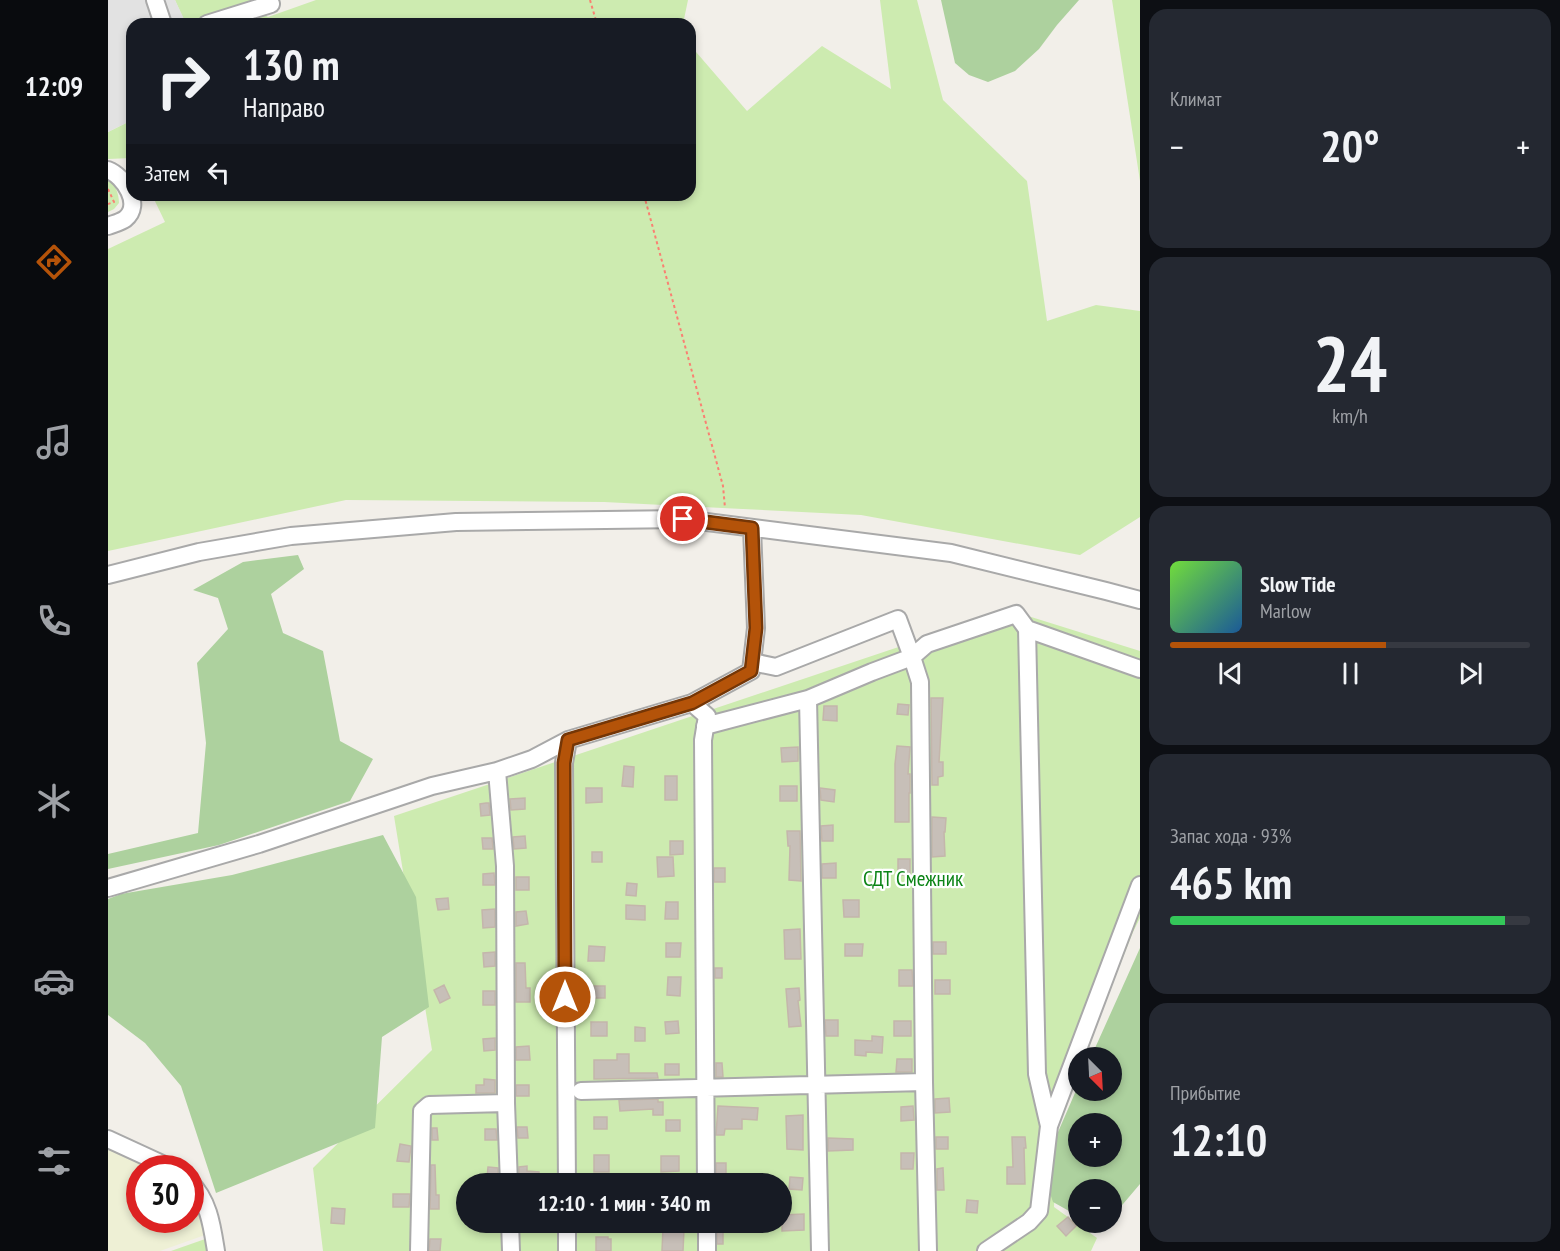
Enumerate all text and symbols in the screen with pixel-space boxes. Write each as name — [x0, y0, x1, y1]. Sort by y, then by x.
text: 130 m — [243, 37, 340, 92]
icon: right — [144, 42, 222, 120]
text: 12:09 — [25, 69, 83, 103]
text: Климат — [1170, 86, 1221, 112]
text: Направо — [243, 90, 325, 124]
text: 20° — [1320, 116, 1380, 174]
text: − — [1170, 125, 1184, 168]
text: + — [1516, 125, 1530, 168]
icon: left — [202, 156, 235, 189]
text: Затем — [144, 159, 190, 187]
icon: directions — [33, 241, 75, 283]
text: 24 — [1313, 313, 1387, 414]
text: km/h — [1332, 403, 1368, 429]
icon: music — [33, 421, 75, 463]
pin — [657, 493, 708, 544]
icon: arrive — [666, 502, 699, 535]
text: Slow Tide — [1260, 570, 1336, 598]
text: Marlow — [1260, 598, 1311, 624]
icon: phone — [33, 600, 75, 642]
icon: previous — [1214, 657, 1247, 690]
icon: pause — [1334, 657, 1367, 690]
icon: next — [1454, 657, 1487, 690]
icon: climate — [33, 780, 75, 822]
text: Запас хода · 93% — [1170, 823, 1291, 849]
text: 465 km — [1170, 853, 1292, 911]
park label: СДТ Смежник — [863, 865, 963, 892]
icon: car — [33, 960, 75, 1002]
position arrow — [533, 965, 597, 1029]
north arrow — [1068, 1047, 1122, 1101]
map controls — [1068, 1047, 1122, 1233]
text: Прибытие — [1170, 1080, 1241, 1106]
text: 12:10 — [1170, 1110, 1267, 1168]
button: + — [1068, 1113, 1122, 1167]
icon: filters — [33, 1140, 75, 1182]
speed limit sign: 30 — [126, 1155, 204, 1233]
button: − — [1068, 1179, 1122, 1233]
text: 12:10 · 1 мин · 340 m — [538, 1189, 710, 1217]

